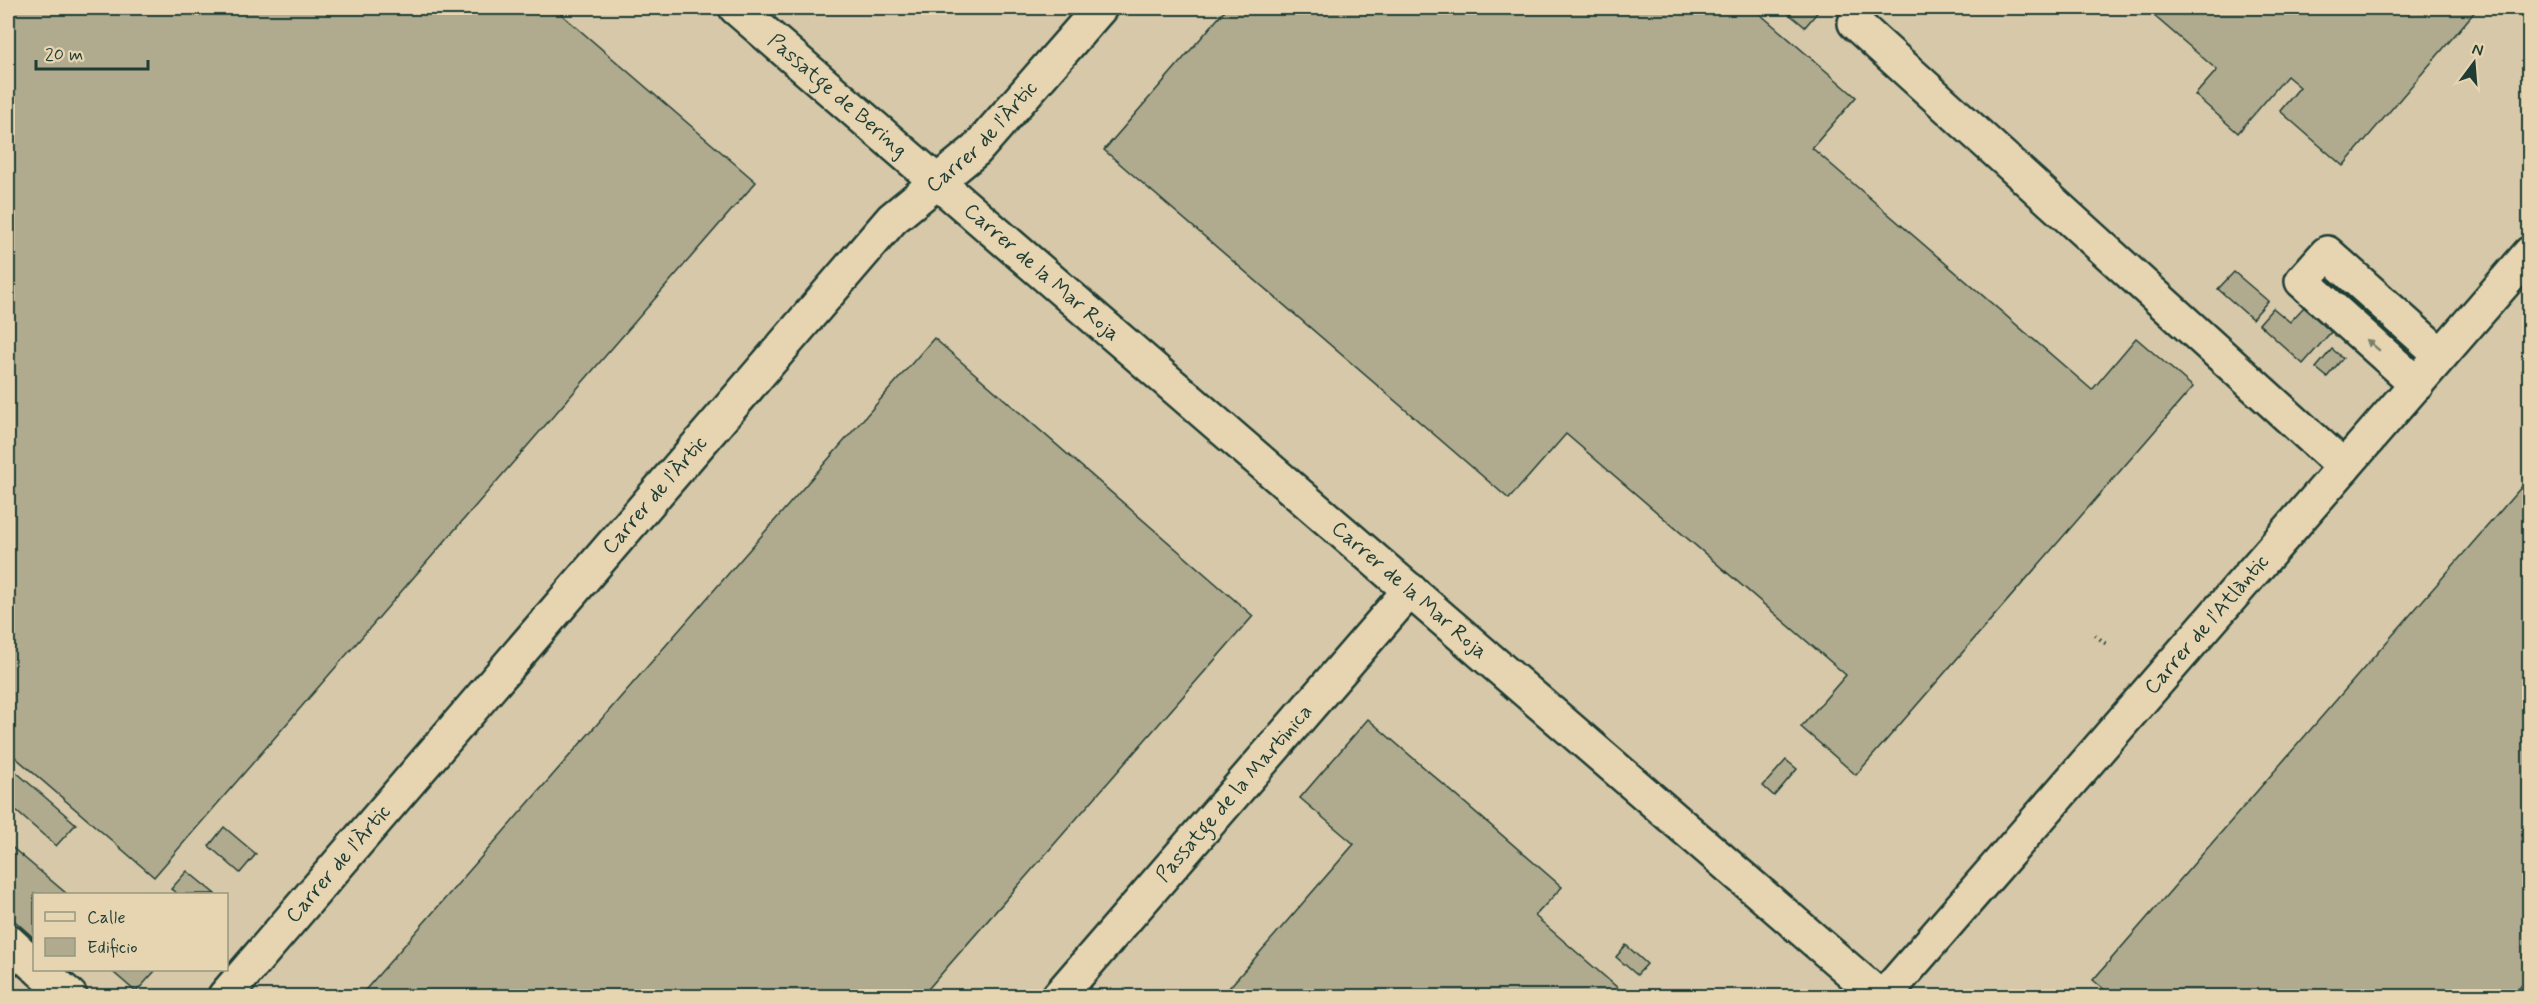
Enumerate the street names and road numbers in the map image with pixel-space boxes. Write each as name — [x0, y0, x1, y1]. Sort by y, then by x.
street label: Passatge de Bering — [761, 27, 913, 164]
street label: Carrer de l'Àrtic — [920, 75, 1044, 199]
street label: Carrer de la Mar Roja — [958, 197, 1126, 348]
street label: Carrer de l'Àrtic — [596, 430, 714, 560]
street label: Carrer de la Mar Roja — [1325, 515, 1493, 665]
street label: Carrer de l'Atlàntic — [2138, 549, 2275, 701]
street label: Passatge de la Martinica — [1150, 698, 1319, 888]
street label: Carrer de l'Àrtic — [280, 799, 397, 929]

